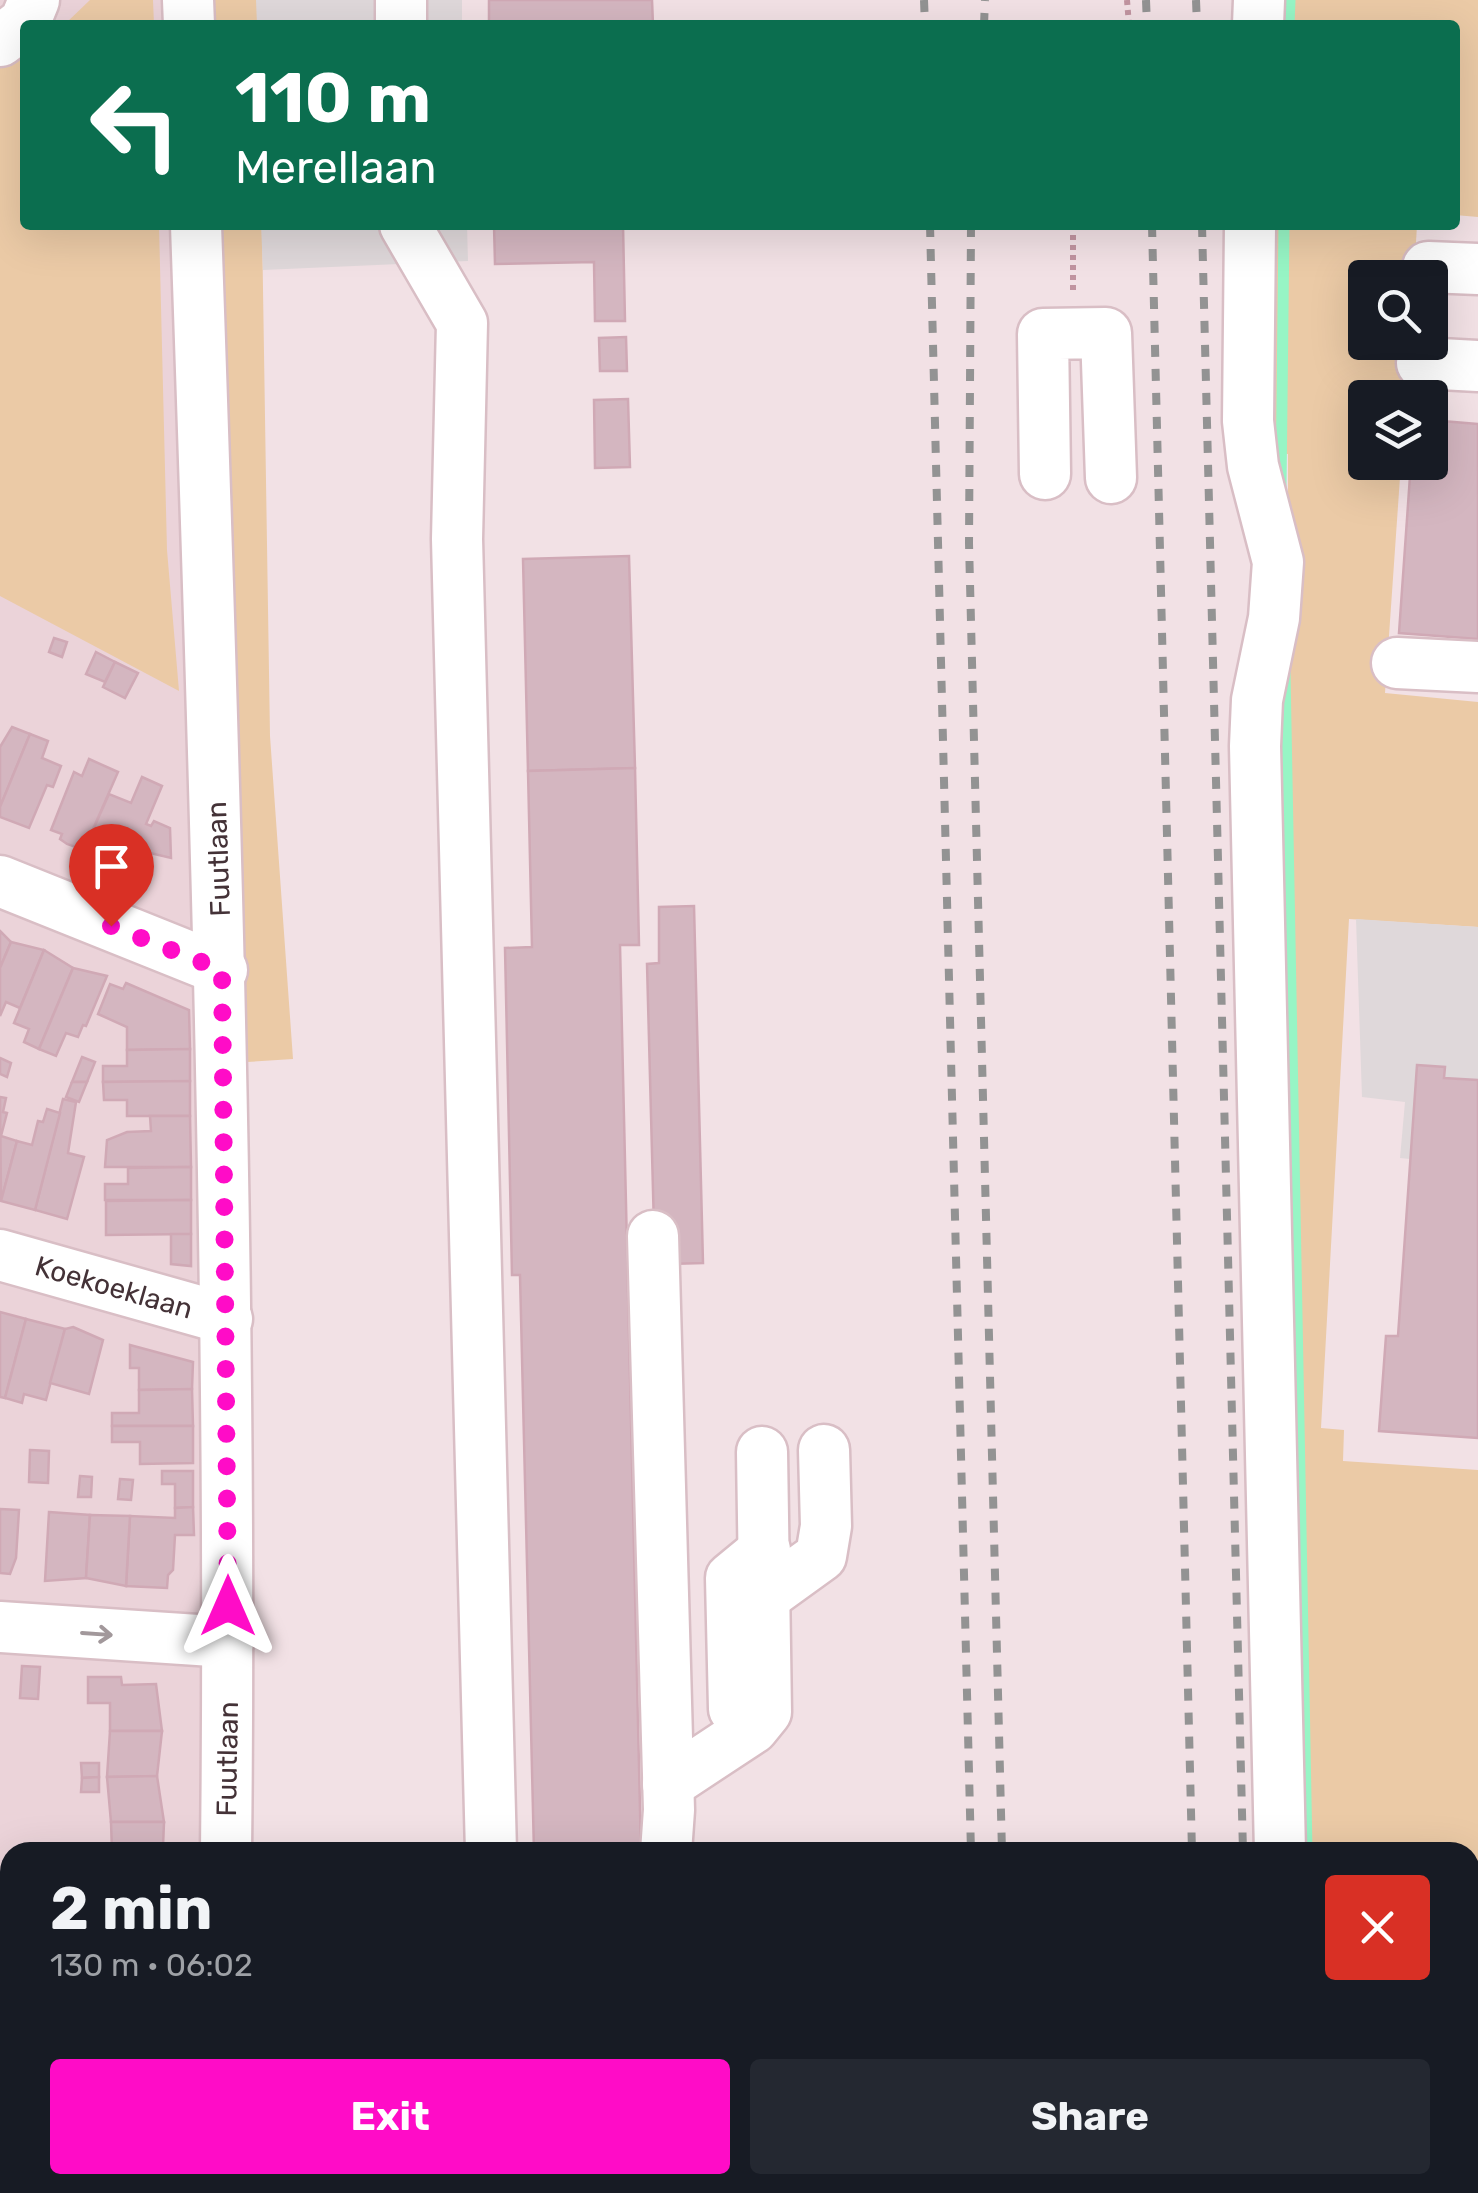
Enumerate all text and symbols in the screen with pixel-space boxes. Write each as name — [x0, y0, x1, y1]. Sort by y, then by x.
text: 110 m — [235, 57, 431, 140]
icon: left — [70, 60, 200, 190]
text: Merellaan — [235, 141, 437, 194]
map controls — [1348, 260, 1448, 480]
button: search — [1348, 260, 1448, 360]
button: layers — [1348, 380, 1448, 480]
street label: Fuutlaan — [200, 801, 237, 917]
pin — [69, 824, 154, 927]
icon: arrive — [84, 839, 139, 894]
street label: Koekoeklaan — [31, 1249, 196, 1326]
position arrow — [176, 1554, 280, 1658]
one-way arrow — [81, 1625, 113, 1644]
street label: Fuutlaan — [210, 1701, 245, 1817]
text: 2 min — [50, 1873, 212, 1944]
button: close — [1325, 1875, 1430, 1980]
text: 130 m · 06:02 — [50, 1946, 253, 1984]
button: Exit — [50, 2059, 730, 2174]
button: Share — [750, 2059, 1430, 2174]

